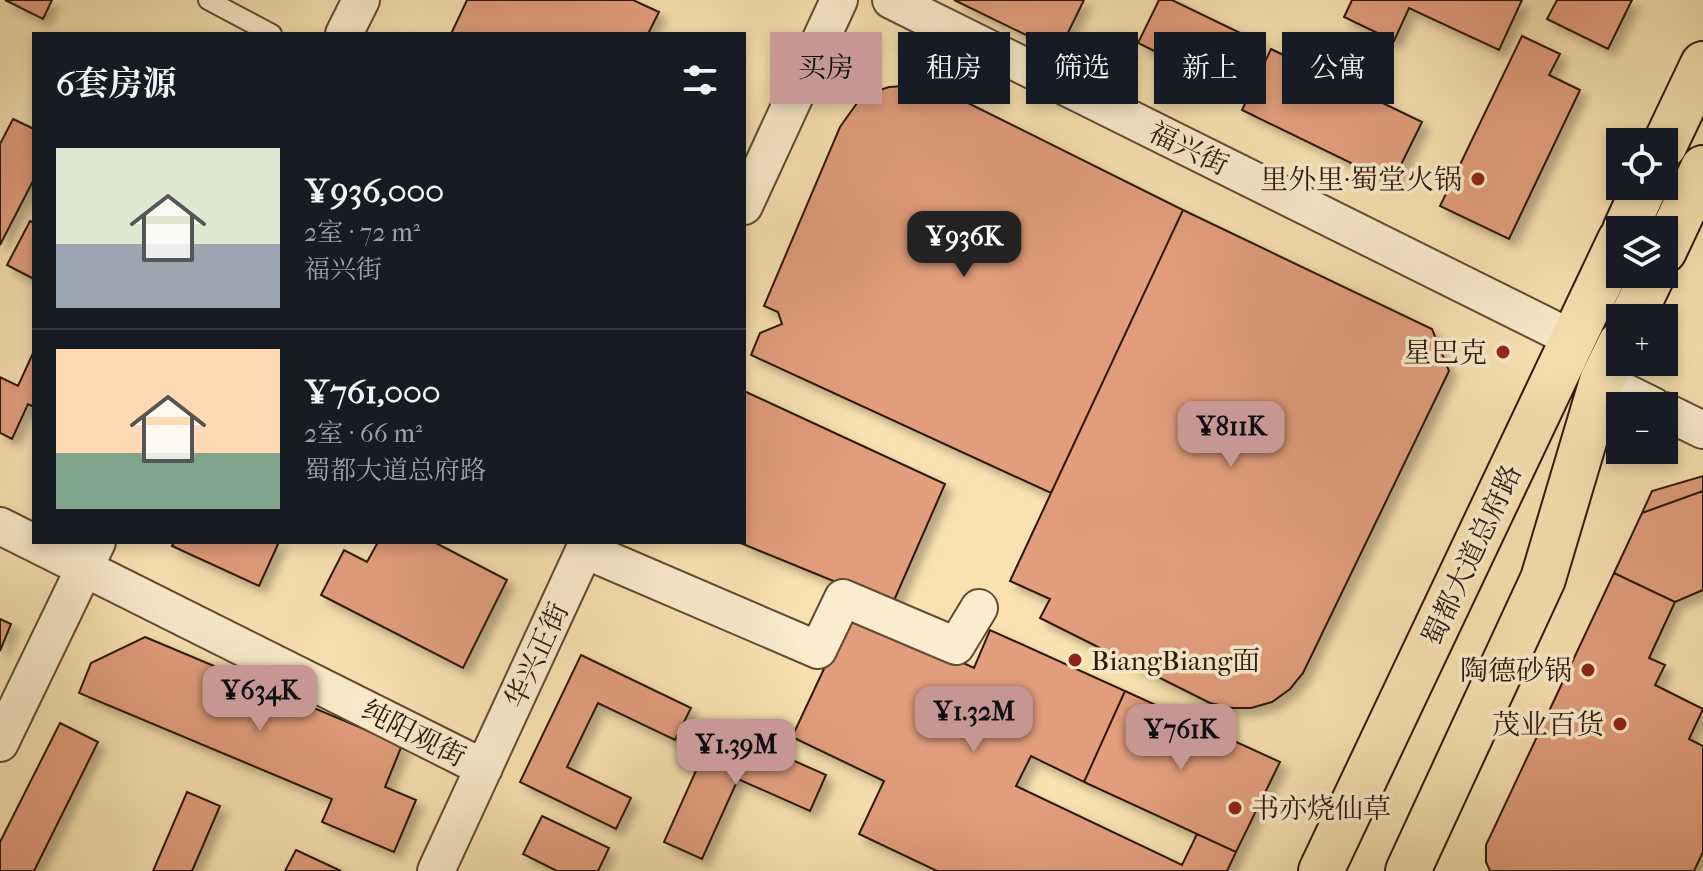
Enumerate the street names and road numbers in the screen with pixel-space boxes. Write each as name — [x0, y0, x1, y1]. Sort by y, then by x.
street label: 福兴街 — [1144, 115, 1234, 182]
street label: 蜀都大道总府路 — [1415, 459, 1528, 651]
street label: 华兴正街 — [498, 597, 575, 713]
street label: 纯阳观街 — [356, 693, 471, 774]

